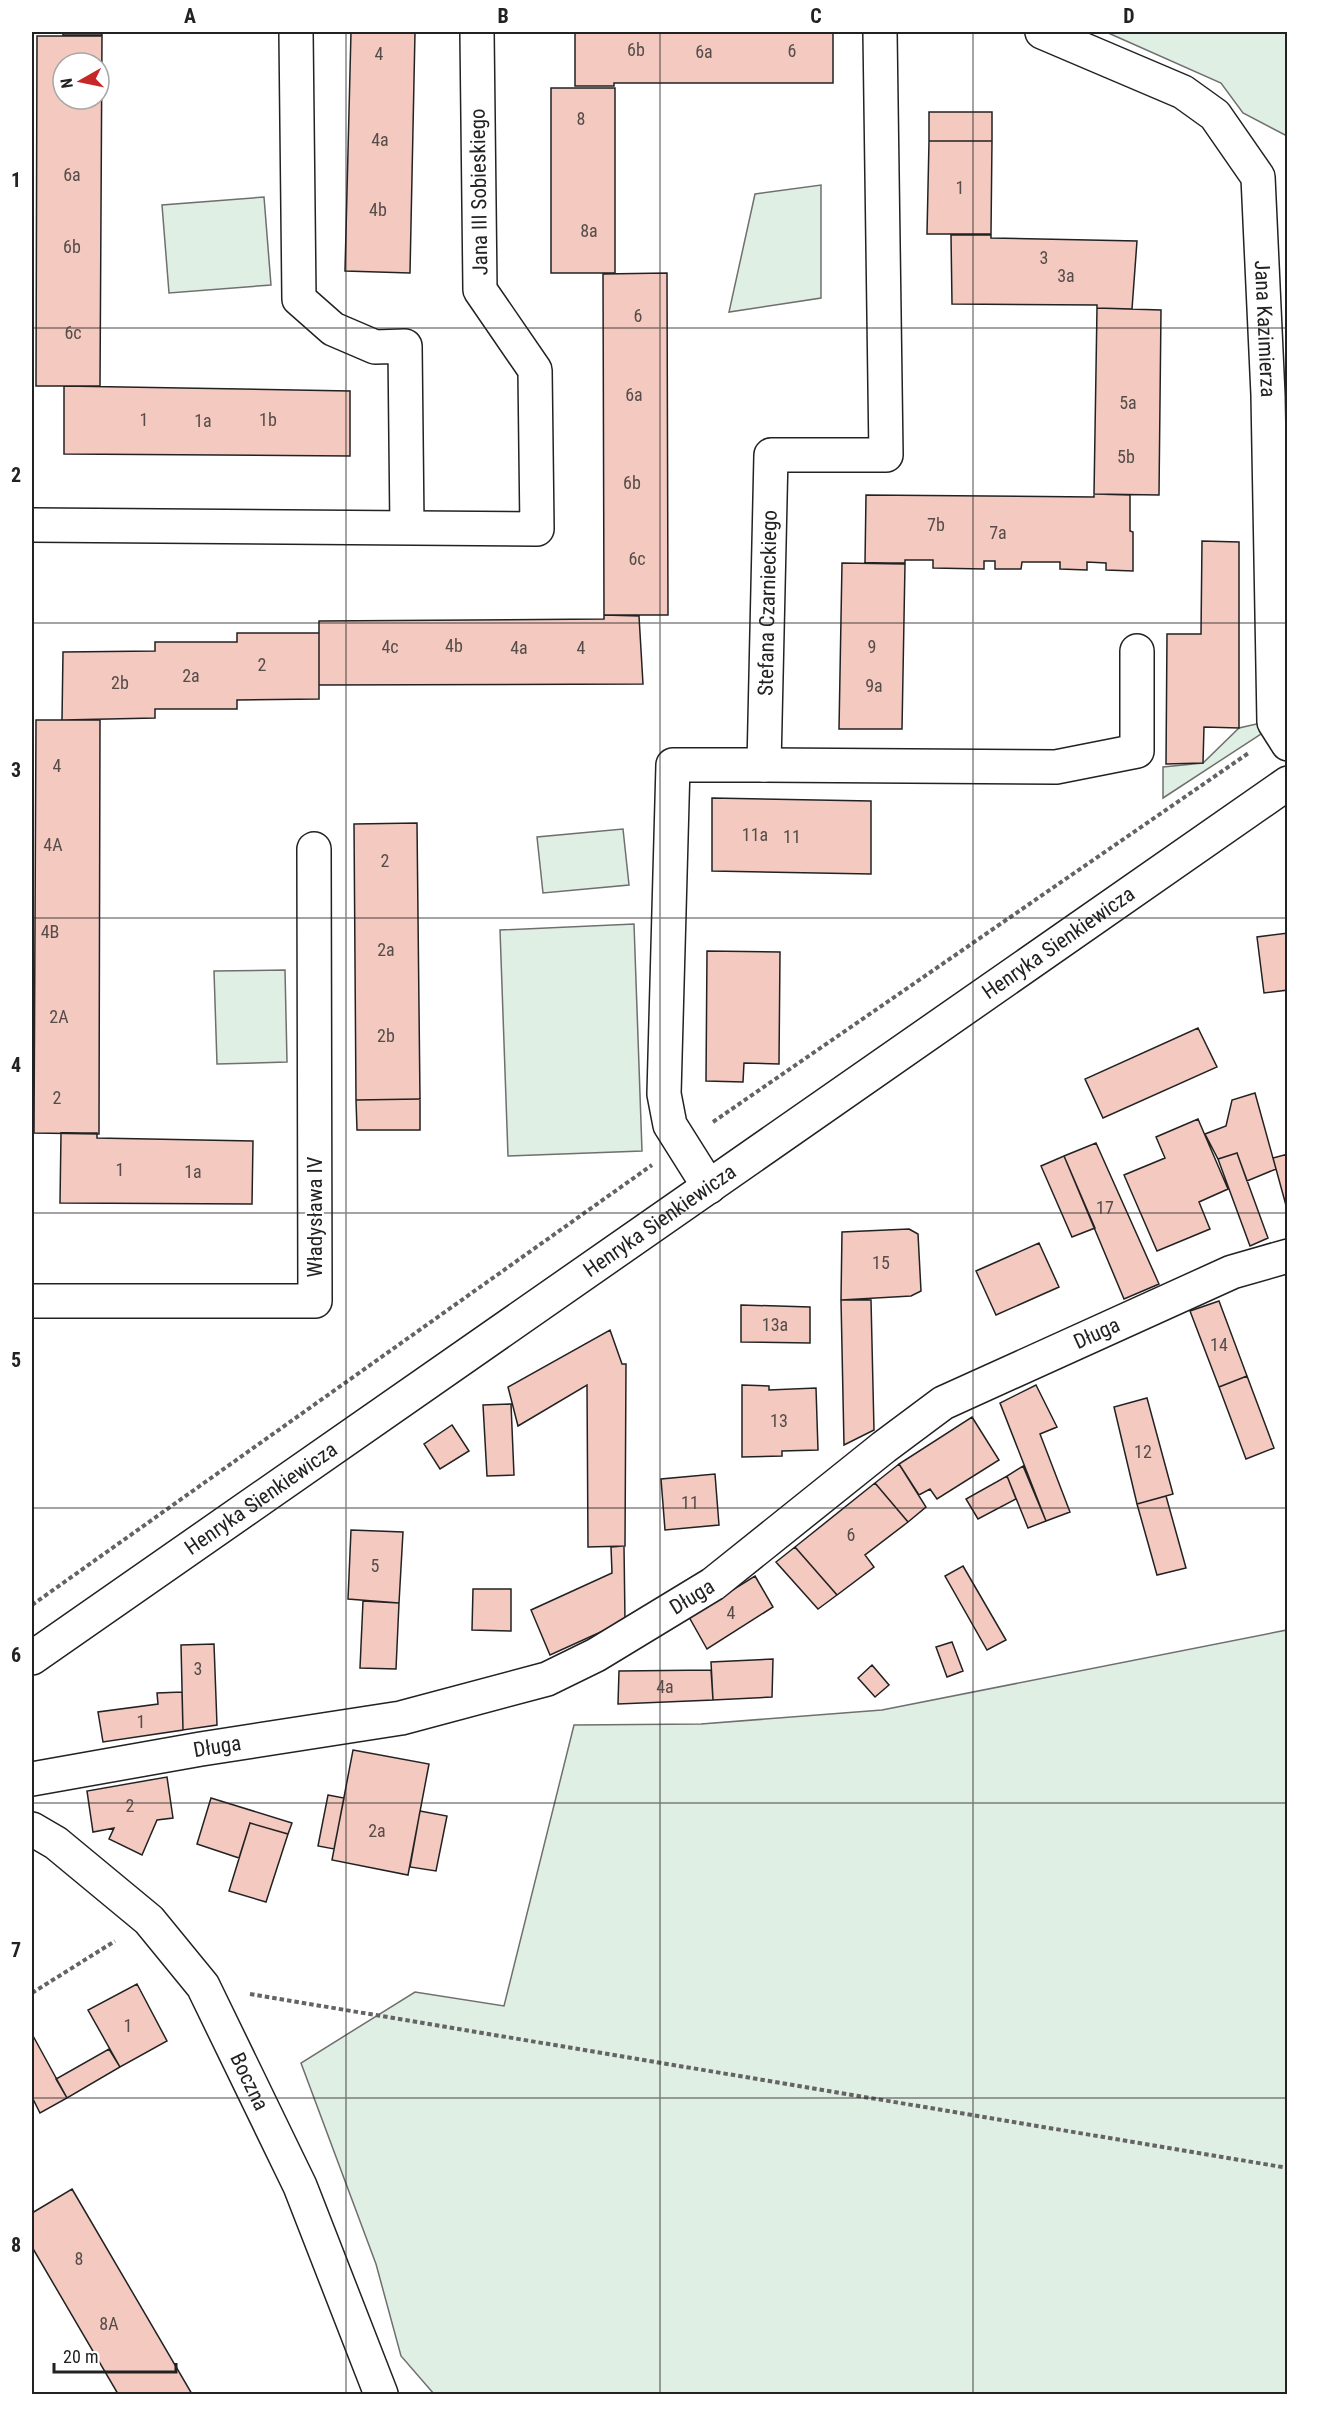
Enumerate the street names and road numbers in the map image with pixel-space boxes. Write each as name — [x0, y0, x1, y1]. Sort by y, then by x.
street label: Jana III Sobieskiego — [466, 108, 492, 276]
street label: Jana Kazimierza — [1250, 260, 1280, 398]
street label: Stefana Czarnieckiego — [754, 510, 782, 696]
street label: Henryka Sienkiewicza — [978, 882, 1139, 1004]
street label: Władysława IV — [303, 1156, 327, 1277]
street label: Henryka Sienkiewicza — [579, 1159, 740, 1282]
street label: Długa — [1070, 1313, 1123, 1354]
street label: Henryka Sienkiewicza — [180, 1437, 342, 1560]
street label: Długa — [665, 1574, 719, 1619]
street label: Długa — [191, 1731, 243, 1762]
street label: Boczna — [225, 2049, 273, 2114]

